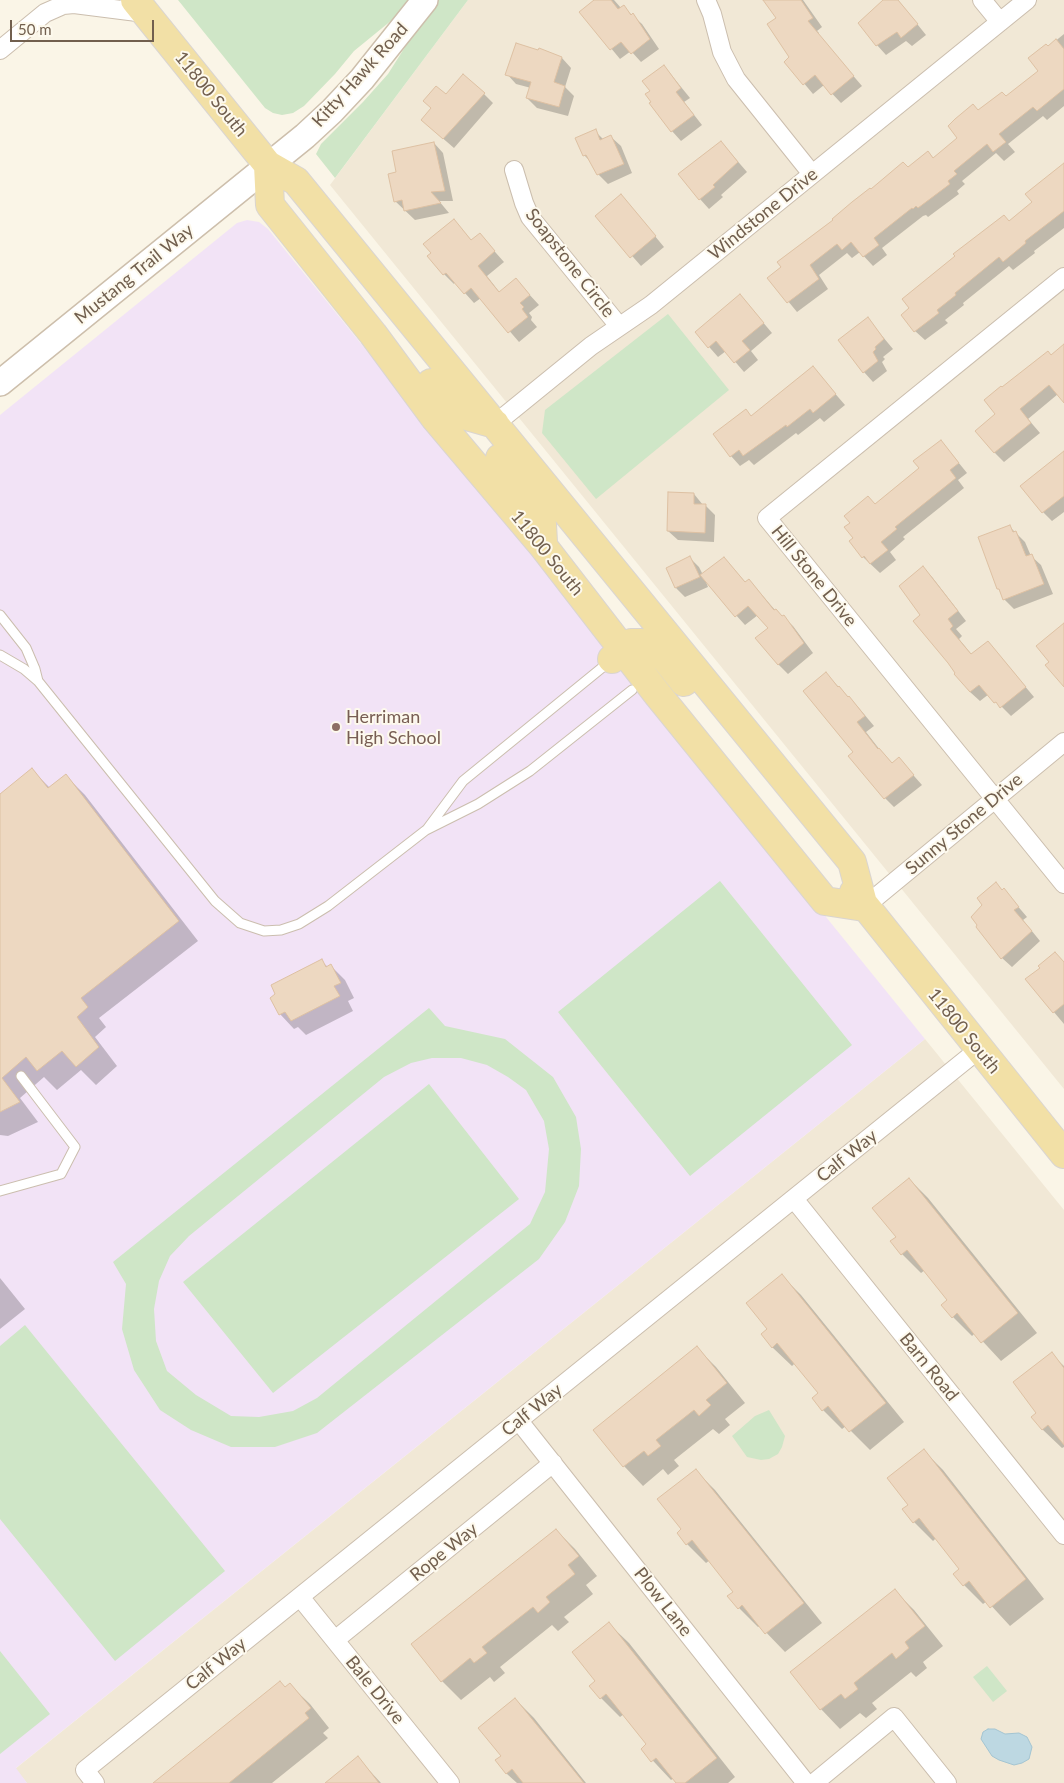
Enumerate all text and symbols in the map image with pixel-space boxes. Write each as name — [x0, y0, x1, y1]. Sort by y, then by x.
scale bar — [12, 10, 156, 42]
street label: Kitty Hawk Road — [308, 19, 412, 131]
text: 50 m — [18, 20, 52, 38]
street label: 11800 South — [170, 47, 252, 141]
street label: Windstone Drive — [704, 163, 822, 265]
street label: Soapstone Circle — [521, 204, 619, 322]
street label: Mustang Trail Way — [70, 219, 198, 329]
street label: 11800 South — [506, 506, 588, 600]
street label: Hill Stone Drive — [767, 521, 861, 631]
place label: Herriman High School — [346, 706, 441, 749]
marker: Herriman High School — [330, 721, 342, 733]
street label: Sunny Stone Drive — [901, 769, 1027, 879]
street label: 11800 South — [923, 984, 1005, 1078]
street label: Calf Way — [812, 1125, 882, 1187]
street label: Barn Road — [895, 1329, 963, 1405]
street label: Calf Way — [497, 1379, 567, 1441]
street label: Rope Way — [406, 1518, 482, 1586]
street label: Plow Lane — [629, 1563, 697, 1641]
street label: Calf Way — [181, 1633, 251, 1695]
street label: Bale Drive — [341, 1651, 409, 1729]

